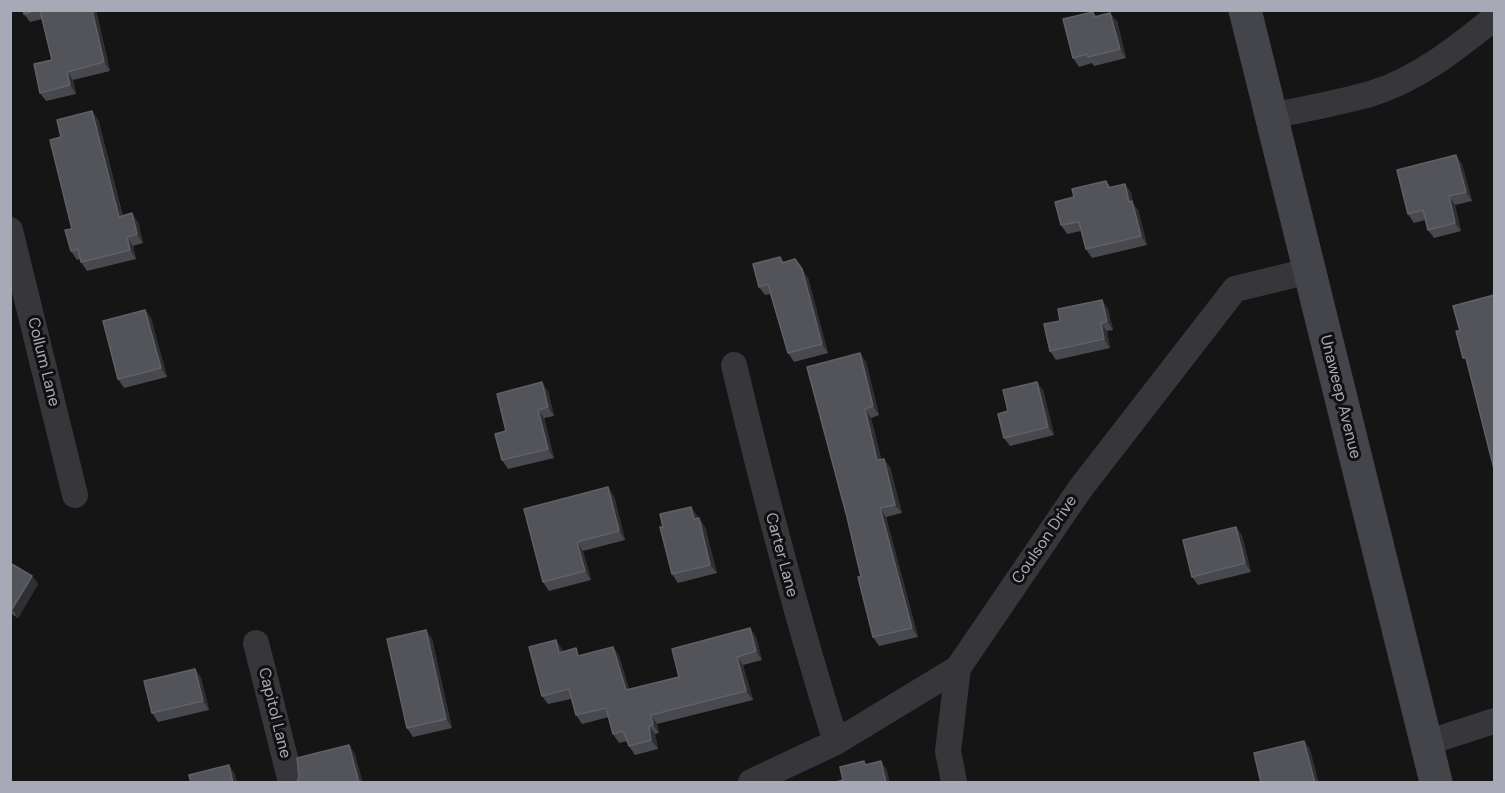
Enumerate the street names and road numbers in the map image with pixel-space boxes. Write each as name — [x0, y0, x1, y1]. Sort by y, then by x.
street label: Collum Lane — [23, 315, 63, 409]
street label: Unaweep Avenue — [1315, 333, 1365, 461]
street label: Coulson Drive — [1008, 492, 1082, 588]
street label: Carter Lane — [760, 511, 802, 599]
street label: Capitol Lane — [253, 666, 295, 760]

